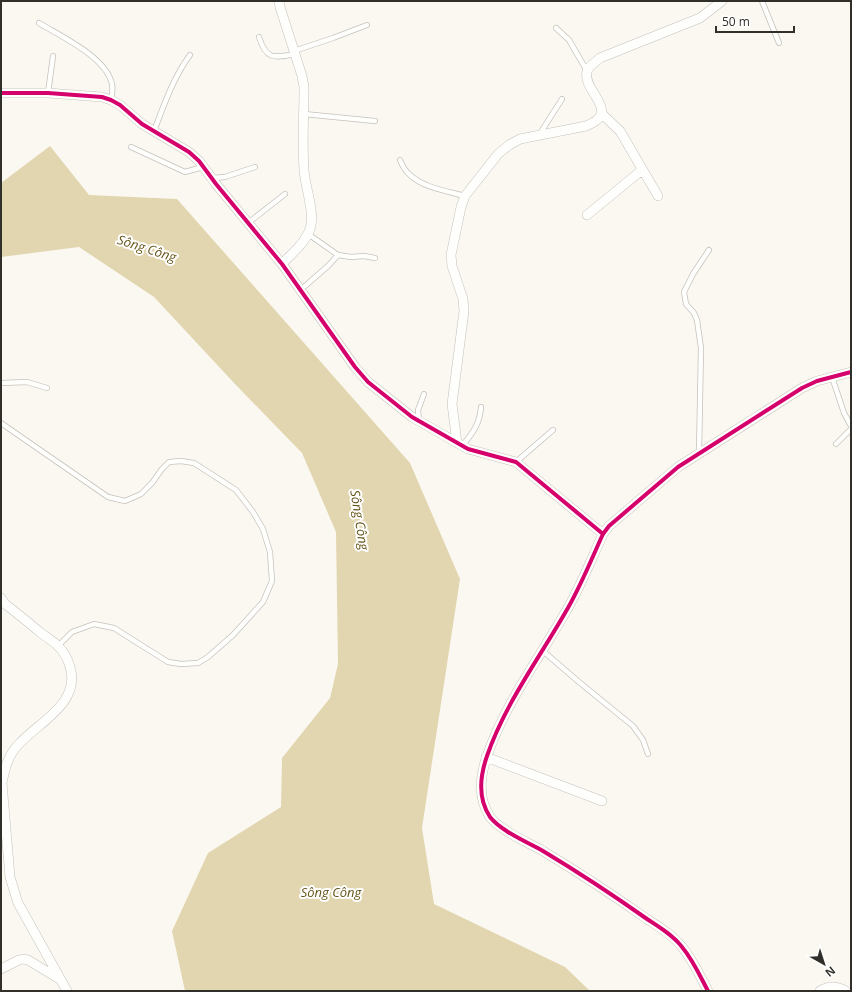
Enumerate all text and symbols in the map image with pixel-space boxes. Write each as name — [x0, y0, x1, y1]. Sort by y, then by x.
scale bar — [716, 8, 794, 34]
text: 50 m — [722, 13, 750, 30]
water label: Sông Công — [115, 230, 180, 266]
water label: Sông Công — [346, 489, 374, 553]
water label: Sông Công — [301, 883, 363, 901]
north arrow — [804, 944, 844, 984]
text: N — [822, 964, 839, 981]

